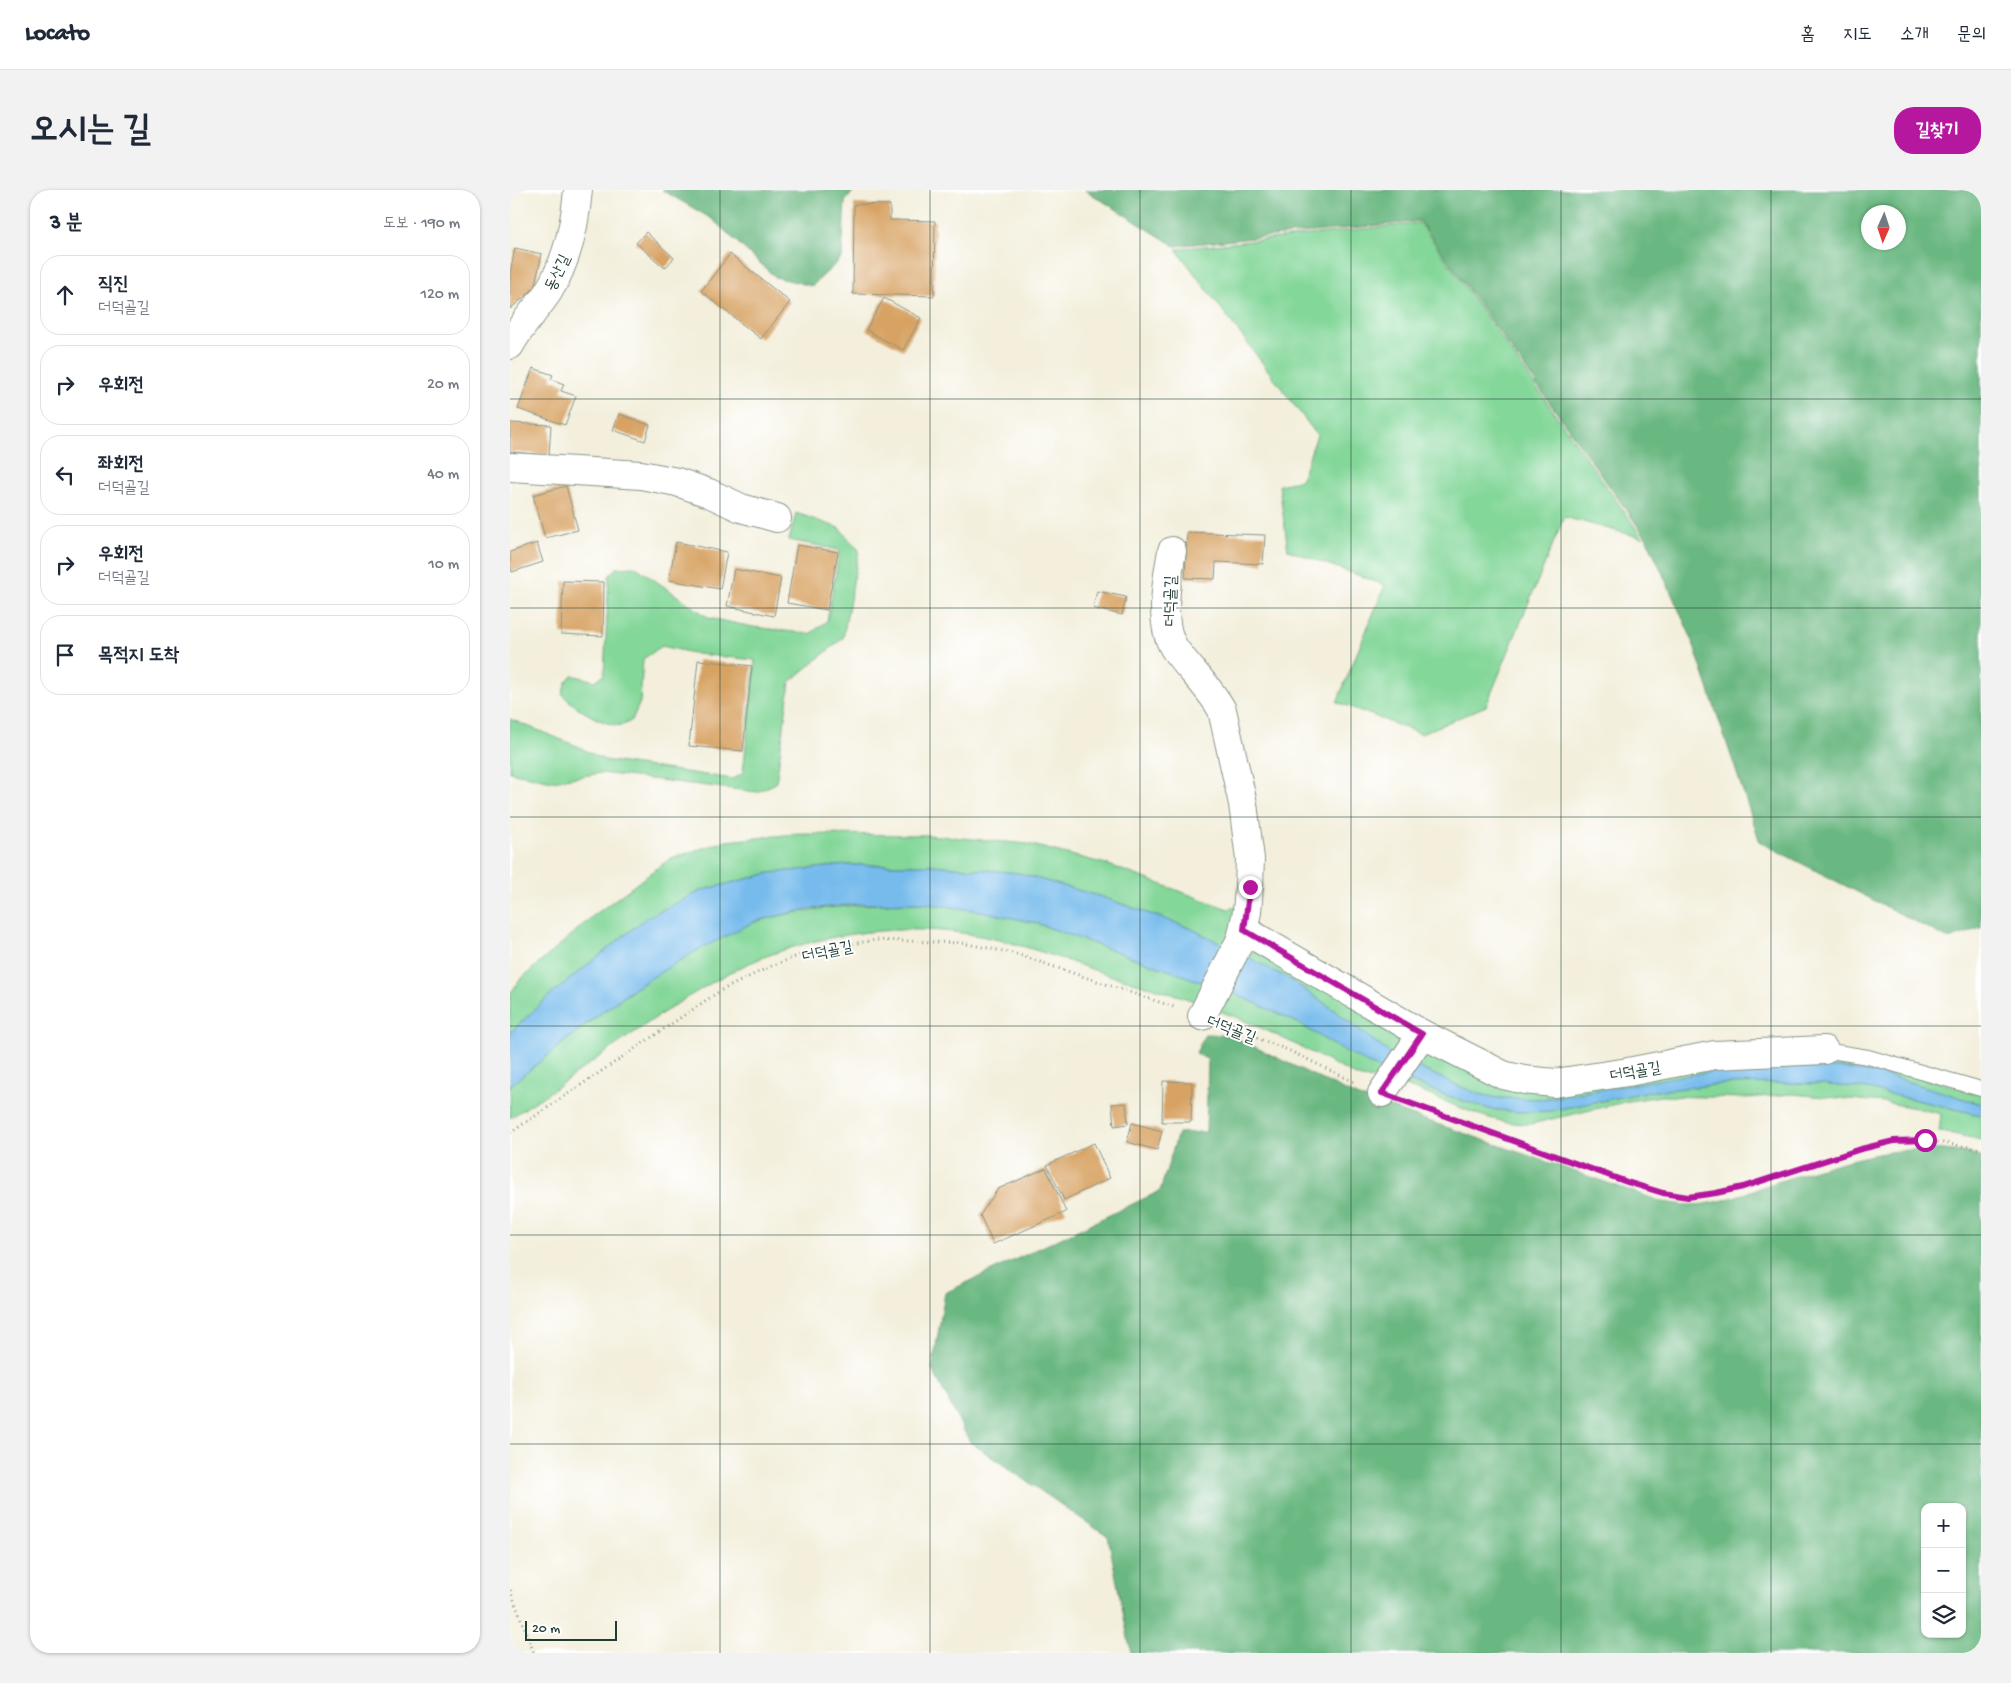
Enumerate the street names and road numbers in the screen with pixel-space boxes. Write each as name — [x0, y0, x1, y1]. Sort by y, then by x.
street label: 동산길 — [542, 252, 576, 295]
street label: 더덕골길 — [1163, 575, 1182, 627]
street label: 더덕골길 — [801, 939, 855, 968]
street label: 더덕골길 — [1203, 1013, 1258, 1049]
street label: 더덕골길 — [1609, 1060, 1663, 1087]

